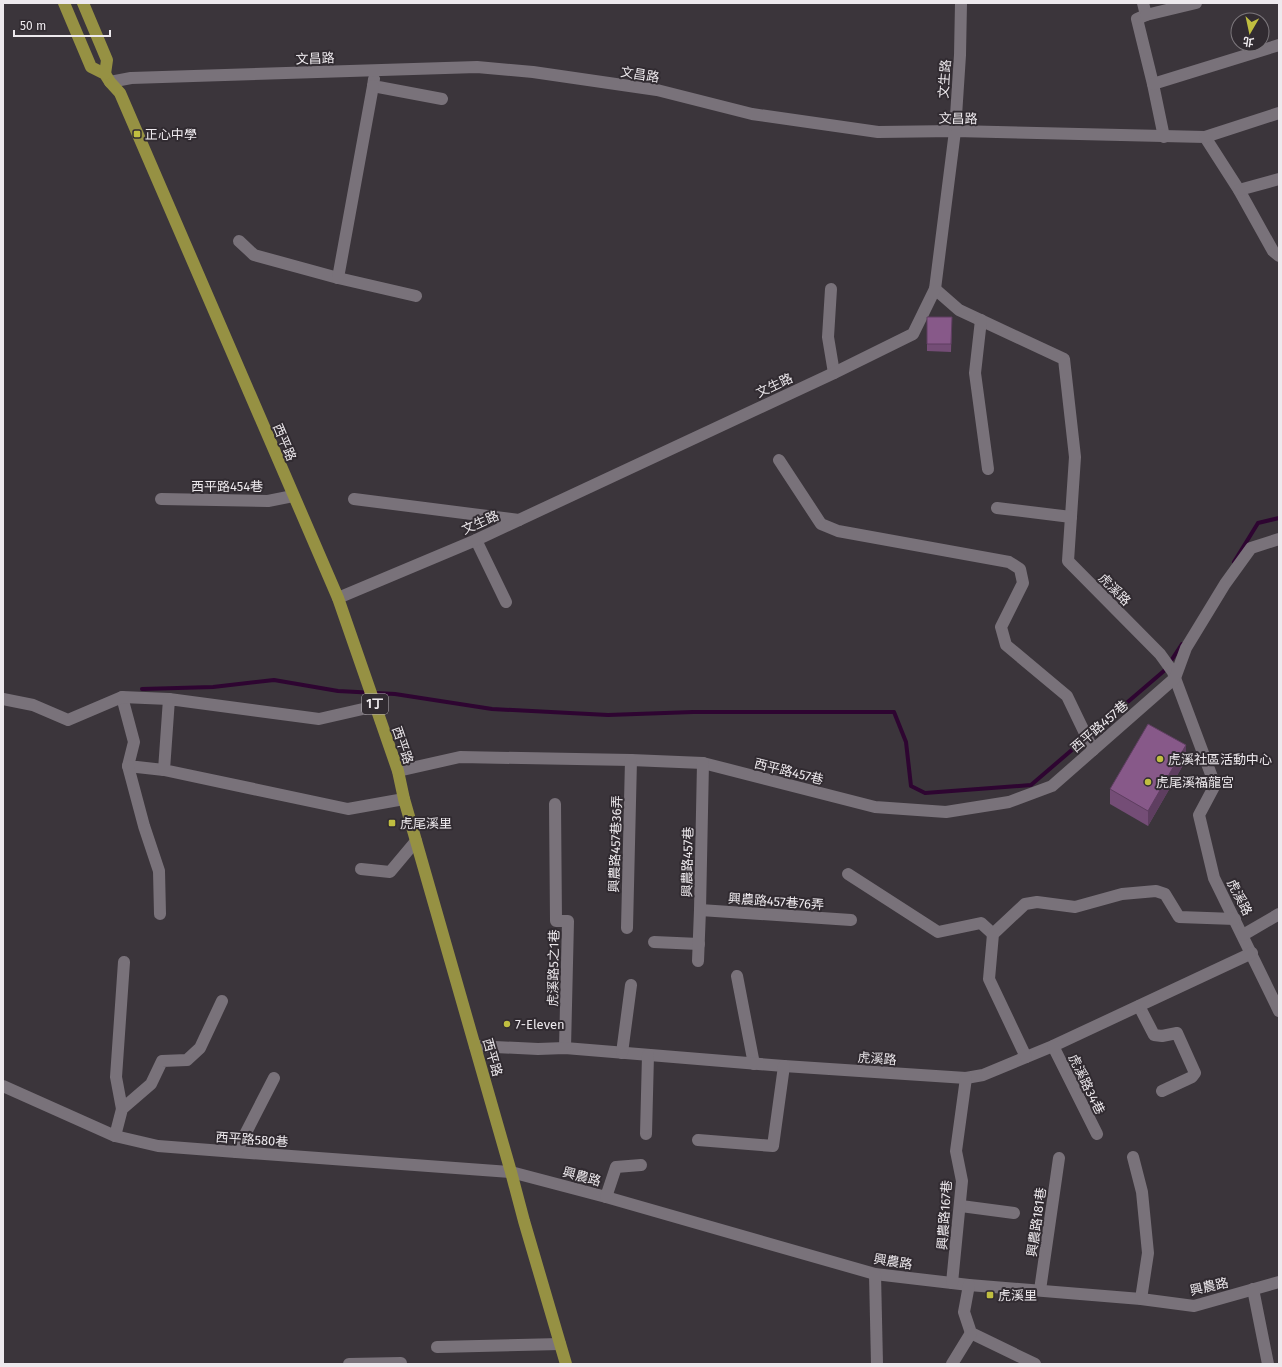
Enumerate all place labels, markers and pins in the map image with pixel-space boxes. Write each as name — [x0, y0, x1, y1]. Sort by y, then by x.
place label: 正心中學 — [145, 127, 197, 142]
marker: 正心中學 — [132, 129, 142, 139]
place label: 虎溪社區活動中心 — [1168, 752, 1272, 767]
marker: 虎溪社區活動中心 — [1155, 754, 1165, 764]
place label: 虎尾溪福龍宮 — [1156, 775, 1234, 790]
marker: 虎尾溪福龍宮 — [1143, 777, 1153, 787]
place label: 虎尾溪里 — [400, 816, 452, 831]
marker: 虎尾溪里 — [387, 818, 397, 828]
place label: 7-Eleven — [515, 1017, 565, 1032]
marker: 7-Eleven — [502, 1019, 512, 1029]
place label: 虎溪里 — [998, 1288, 1037, 1303]
marker: 虎溪里 — [985, 1290, 995, 1300]

